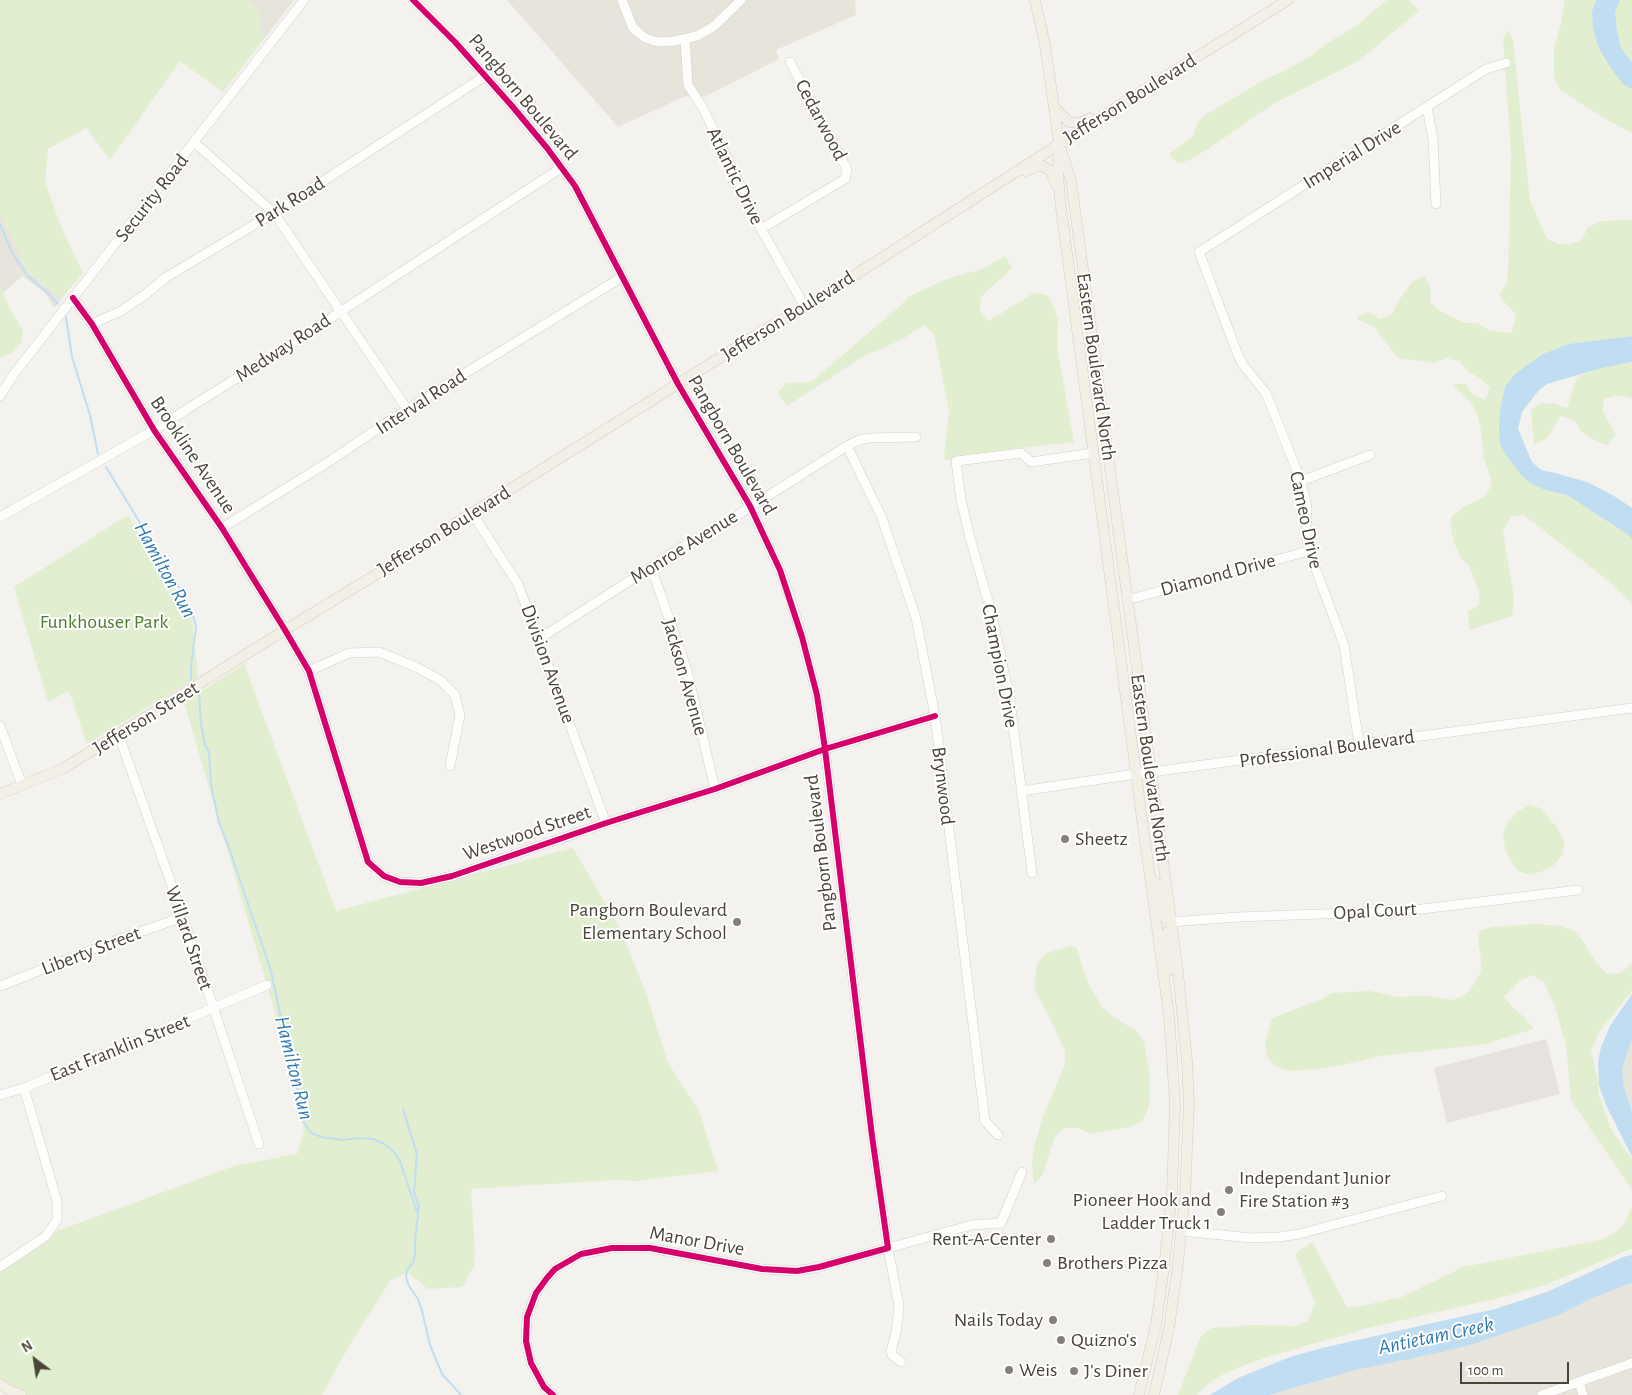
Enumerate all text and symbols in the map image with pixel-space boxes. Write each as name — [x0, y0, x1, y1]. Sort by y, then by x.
street label: Pangborn Boulevard — [463, 29, 583, 165]
street label: Jefferson Boulevard — [1059, 49, 1201, 149]
street label: Cedarwood — [790, 75, 852, 165]
street label: Imperial Drive — [1299, 115, 1405, 195]
street label: Atlantic Drive — [701, 123, 769, 229]
street label: Security Road — [110, 149, 194, 247]
street label: Park Road — [251, 171, 329, 233]
street label: Jefferson Boulevard — [717, 266, 859, 366]
street label: Eastern Boulevard North — [1071, 272, 1121, 462]
street label: Medway Road — [231, 308, 335, 388]
street label: Interval Road — [371, 364, 471, 440]
street label: Pangborn Boulevard — [682, 371, 782, 519]
street label: Brookline Avenue — [145, 392, 241, 518]
street label: Cameo Drive — [1284, 469, 1328, 571]
street label: Jefferson Boulevard — [373, 481, 515, 581]
street label: Monroe Avenue — [626, 504, 742, 590]
water label: Hamilton Run — [128, 518, 202, 622]
street label: Diamond Drive — [1158, 548, 1278, 602]
street label: Division Avenue — [515, 601, 581, 727]
street label: Champion Drive — [976, 602, 1024, 730]
park label: Funkhouser Park — [40, 610, 168, 634]
street label: Jackson Avenue — [657, 616, 713, 738]
street label: Eastern Boulevard North — [1125, 673, 1175, 863]
street label: Jefferson Street — [89, 676, 203, 760]
street label: Professional Boulevard — [1238, 725, 1416, 773]
street label: Brynwood — [926, 745, 960, 827]
street label: Pangborn Boulevard — [799, 773, 843, 933]
street label: Westwood Street — [460, 800, 594, 866]
place label: Sheetz — [1075, 827, 1128, 851]
marker: Sheetz — [1059, 833, 1071, 845]
street label: Willard Street — [160, 883, 218, 993]
street label: Opal Court — [1333, 897, 1417, 925]
place label: Pangborn Boulevard Elementary School — [569, 898, 727, 945]
marker: Pangborn Boulevard Elementary School — [731, 916, 743, 928]
street label: Liberty Street — [38, 921, 144, 981]
street label: East Franklin Street — [47, 1009, 193, 1087]
water label: Hamilton Run — [269, 1014, 319, 1122]
place label: Independant Junior Fire Station #3 — [1239, 1166, 1390, 1213]
marker: Independant Junior Fire Station #3 — [1223, 1184, 1235, 1196]
place label: Pioneer Hook and Ladder Truck 1 — [1073, 1188, 1211, 1235]
marker: Pioneer Hook and Ladder Truck 1 — [1215, 1206, 1227, 1218]
street label: Manor Drive — [648, 1221, 746, 1261]
place label: Rent-A-Center — [932, 1227, 1041, 1251]
marker: Rent-A-Center — [1045, 1233, 1057, 1245]
place label: Brothers Pizza — [1057, 1251, 1168, 1275]
marker: Brothers Pizza — [1041, 1257, 1053, 1269]
place label: Nails Today — [954, 1308, 1043, 1332]
water label: Antietam Creek — [1376, 1311, 1496, 1361]
marker: Nails Today — [1047, 1314, 1059, 1326]
place label: Quizno's — [1071, 1328, 1137, 1352]
marker: Quizno's — [1055, 1334, 1067, 1346]
north arrow — [10, 1335, 60, 1385]
text: N — [19, 1339, 35, 1356]
scale bar — [1462, 1352, 1571, 1384]
place label: Weis — [1019, 1358, 1057, 1382]
place label: J's Diner — [1084, 1359, 1148, 1383]
text: 100 m — [1468, 1363, 1503, 1378]
marker: Weis — [1003, 1364, 1015, 1376]
marker: J's Diner — [1068, 1365, 1080, 1377]

